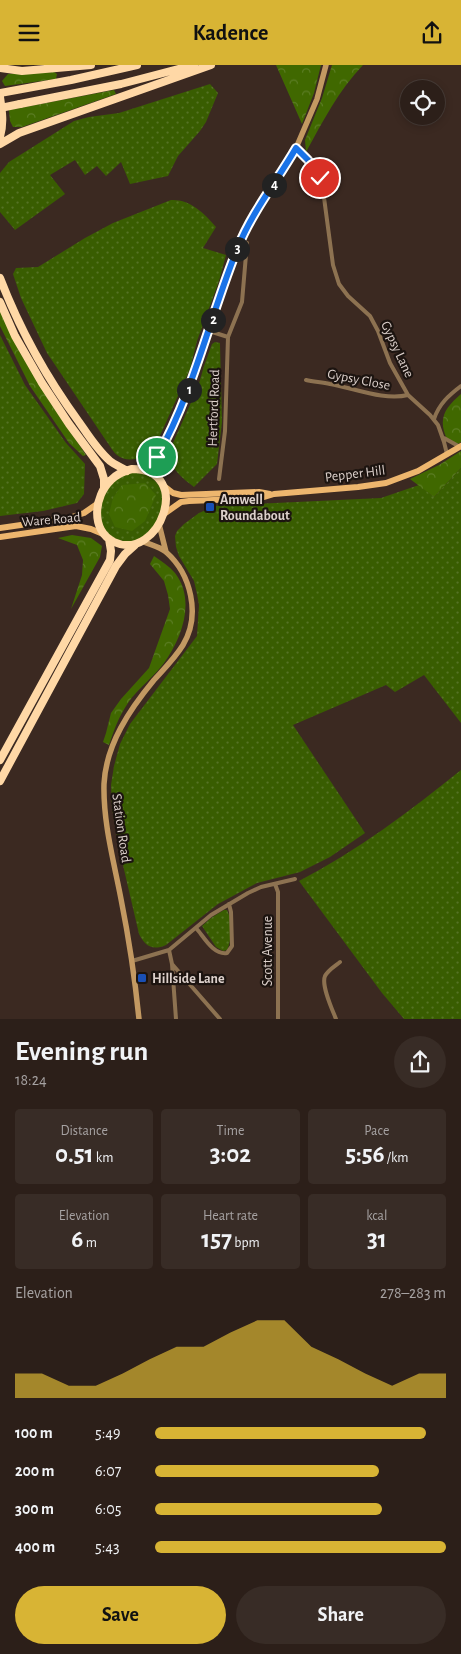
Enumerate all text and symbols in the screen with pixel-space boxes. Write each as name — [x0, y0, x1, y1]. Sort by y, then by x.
icon: menu — [15, 19, 43, 47]
icon: share — [418, 19, 446, 47]
text: Kadence — [193, 22, 268, 44]
map controls — [400, 80, 445, 125]
button: locate — [400, 80, 445, 125]
pin — [299, 157, 341, 199]
icon: check — [306, 164, 334, 192]
pin: 4 — [262, 173, 286, 197]
text: 4 — [271, 178, 278, 192]
pin: 3 — [224, 237, 250, 261]
text: 3 — [234, 242, 241, 256]
pin: 2 — [200, 307, 226, 333]
text: 2 — [210, 313, 217, 327]
street label: Gypsy Lane — [378, 319, 416, 380]
street label: Gypsy Close — [326, 367, 392, 393]
street label: Hertford Road — [206, 369, 222, 447]
pin: 1 — [176, 377, 202, 403]
text: 1 — [187, 383, 192, 397]
pin — [136, 436, 178, 478]
icon: arrive — [143, 443, 171, 471]
street label: Pepper Hill — [324, 463, 386, 485]
place label: Amwell Roundabout — [220, 493, 290, 523]
marker: Amwell Roundabout — [204, 501, 216, 513]
street label: Ware Road — [21, 510, 81, 530]
street label: Station Road — [109, 793, 133, 864]
street label: Scott Avenue — [261, 916, 275, 986]
marker: Hillside Lane — [136, 972, 148, 984]
place label: Hillside Lane — [152, 972, 225, 986]
button: share — [394, 1036, 446, 1088]
text: Evening run — [15, 1038, 148, 1066]
text: 18:24 — [15, 1072, 47, 1088]
text: Distance — [60, 1124, 108, 1138]
text: Time — [217, 1124, 244, 1138]
text: Pace — [364, 1124, 389, 1138]
text: 0.51 — [55, 1142, 93, 1167]
text: 3:02 — [210, 1142, 251, 1167]
text: 5:56 — [345, 1142, 385, 1167]
text: km — [93, 1151, 113, 1165]
text: /km — [385, 1151, 408, 1165]
text: Elevation — [59, 1209, 109, 1223]
text: Heart rate — [203, 1209, 258, 1223]
text: kcal — [366, 1209, 387, 1223]
text: 6 — [71, 1227, 83, 1252]
text: 157 — [201, 1227, 232, 1252]
text: 31 — [367, 1227, 387, 1252]
text: m — [83, 1236, 97, 1250]
text: bpm — [232, 1236, 260, 1250]
text: Elevation — [15, 1285, 73, 1301]
text: 278–283 m — [380, 1285, 446, 1301]
text: 100 m — [15, 1425, 53, 1441]
text: 5:49 — [95, 1425, 121, 1441]
text: 200 m — [15, 1463, 55, 1479]
text: 6:07 — [95, 1463, 121, 1479]
text: 300 m — [15, 1501, 54, 1517]
text: 6:05 — [95, 1501, 121, 1517]
text: 400 m — [15, 1539, 55, 1555]
text: 5:43 — [95, 1539, 120, 1555]
button: Save — [15, 1586, 226, 1644]
button: Share — [236, 1586, 446, 1644]

